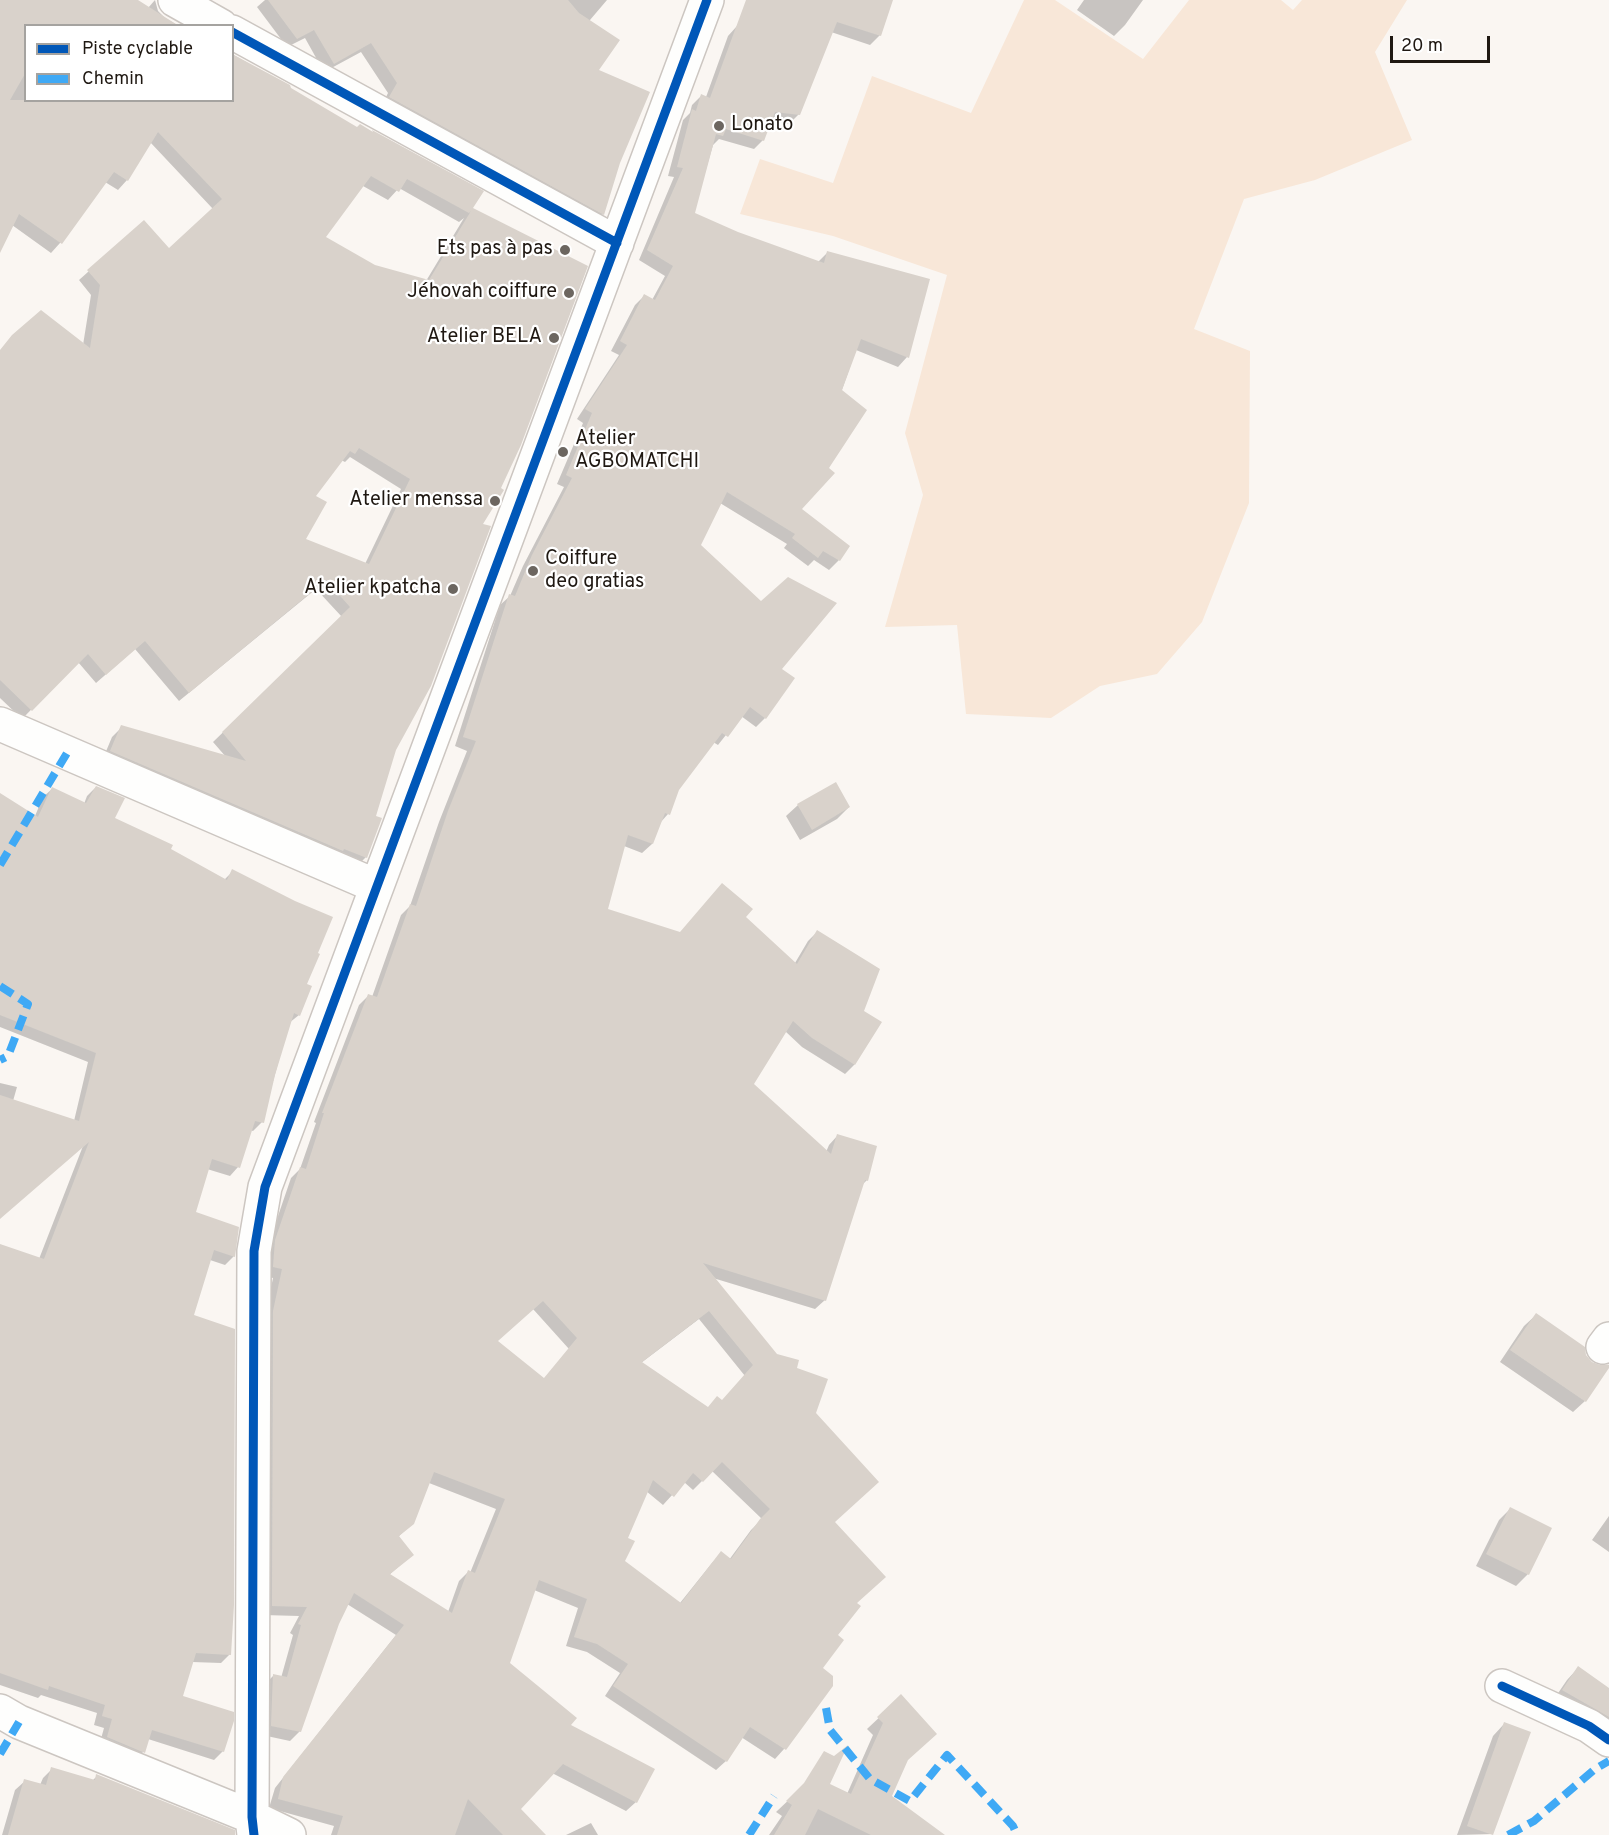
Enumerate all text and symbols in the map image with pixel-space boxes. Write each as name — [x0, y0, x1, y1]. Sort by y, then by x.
legend — [24, 24, 234, 102]
scale bar — [1393, 24, 1494, 62]
text: 20 m — [1401, 35, 1443, 58]
text: Piste cyclable — [82, 38, 193, 61]
text: Chemin — [82, 68, 144, 91]
place label: Lonato — [731, 114, 793, 138]
marker: Lonato — [712, 119, 726, 133]
place label: Ets pas à pas — [437, 238, 553, 262]
marker: Ets pas à pas — [558, 243, 572, 257]
place label: Jéhovah coiffure — [407, 281, 557, 305]
marker: Jéhovah coiffure — [562, 286, 576, 300]
place label: Atelier BELA — [427, 326, 542, 350]
marker: Atelier BELA — [547, 331, 561, 345]
place label: Atelier AGBOMATCHI — [575, 428, 699, 475]
marker: Atelier AGBOMATCHI — [556, 445, 570, 459]
place label: Atelier menssa — [349, 489, 483, 513]
marker: Atelier menssa — [488, 494, 502, 508]
place label: Coiffure deo gratias — [545, 548, 644, 595]
marker: Coiffure deo gratias — [526, 564, 540, 578]
place label: Atelier kpatcha — [304, 577, 441, 601]
marker: Atelier kpatcha — [446, 582, 460, 596]

